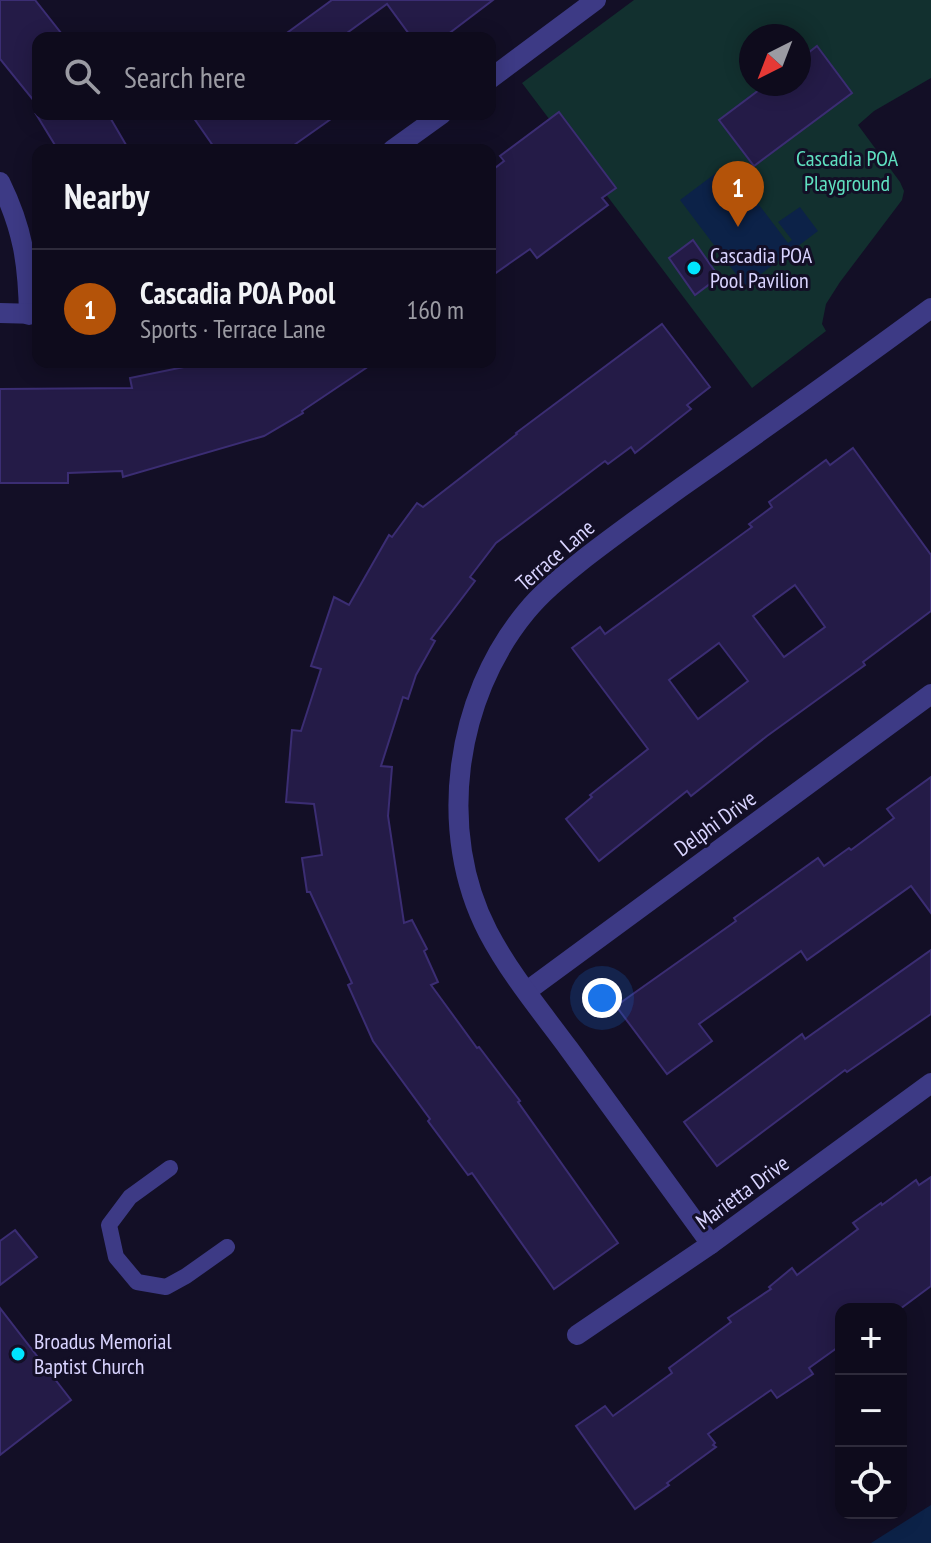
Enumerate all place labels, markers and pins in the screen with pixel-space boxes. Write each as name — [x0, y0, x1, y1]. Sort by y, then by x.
pin: 1 — [712, 161, 764, 227]
place label: Cascadia POA Pool Pavilion — [710, 241, 813, 294]
marker: Cascadia POA Pool Pavilion — [685, 259, 703, 277]
place label: Broadus Memorial Baptist Church — [34, 1327, 172, 1380]
marker: Broadus Memorial Baptist Church — [9, 1345, 27, 1363]

